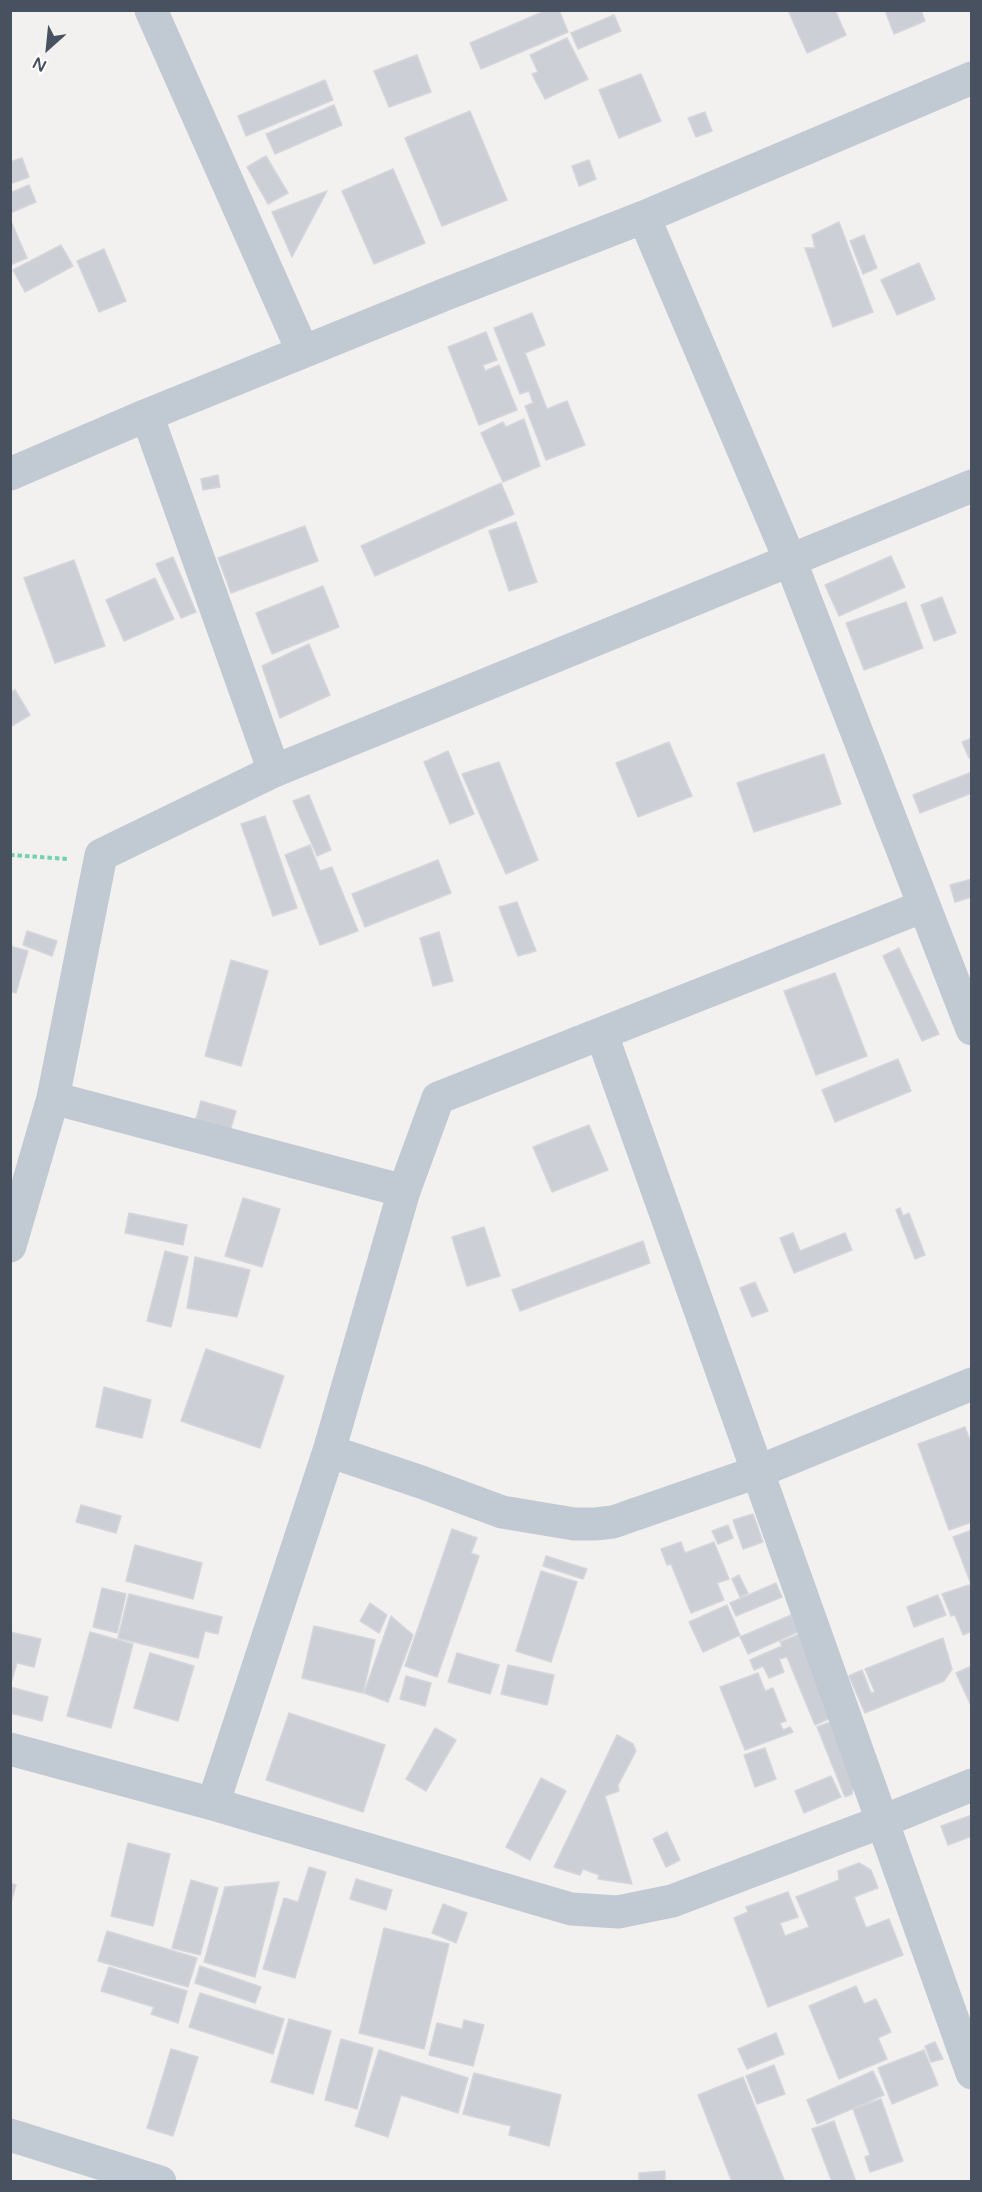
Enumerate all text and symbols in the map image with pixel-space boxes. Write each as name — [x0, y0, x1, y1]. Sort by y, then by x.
north arrow — [18, 18, 78, 78]
text: N — [30, 52, 50, 76]

